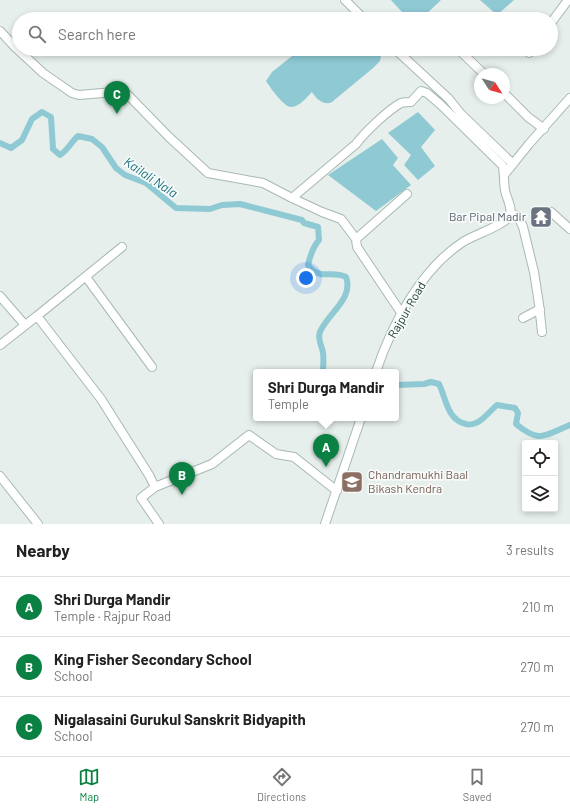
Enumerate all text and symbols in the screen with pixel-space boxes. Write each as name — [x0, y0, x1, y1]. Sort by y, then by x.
search box — [12, 12, 558, 56]
icon: search — [26, 23, 48, 45]
text: Search here — [58, 25, 136, 43]
north arrow — [474, 68, 510, 104]
pin: C — [104, 81, 130, 114]
water label: Kailali Nala — [121, 153, 181, 201]
temple icon: Bar Pipal Madir — [528, 204, 554, 230]
place label: Bar Pipal Madir — [449, 209, 527, 223]
your location — [296, 268, 316, 288]
street label: Rajpur Road — [384, 279, 428, 340]
popup — [253, 369, 399, 421]
text: Shri Durga Mandir — [268, 378, 384, 396]
text: Temple — [268, 396, 309, 412]
pin: A — [313, 434, 339, 467]
map controls — [522, 440, 558, 512]
button: locate — [522, 440, 558, 476]
pin: B — [169, 462, 195, 495]
place label: Chandramukhi Baal Bikash Kendra — [368, 467, 468, 495]
school or university icon: Chandramukhi Baal Bikash Kendra — [339, 469, 365, 495]
button: layers — [522, 476, 558, 512]
text: Nearby — [16, 540, 70, 560]
text: 3 results — [506, 542, 554, 558]
text: Shri Durga Mandir — [54, 590, 171, 608]
text: A — [25, 599, 33, 615]
text: 210 m — [522, 599, 554, 615]
text: Temple · Rajpur Road — [54, 608, 171, 624]
text: King Fisher Secondary School — [54, 650, 252, 668]
text: B — [25, 659, 33, 675]
text: 270 m — [520, 659, 554, 675]
text: School — [54, 668, 92, 684]
text: Nigalasaini Gurukul Sanskrit Bidyapith — [54, 710, 306, 728]
text: C — [25, 719, 33, 735]
text: 270 m — [520, 719, 554, 735]
text: School — [54, 728, 92, 744]
tab: Map — [78, 766, 100, 803]
tab: Directions — [257, 766, 306, 803]
tab: Saved — [463, 766, 492, 803]

